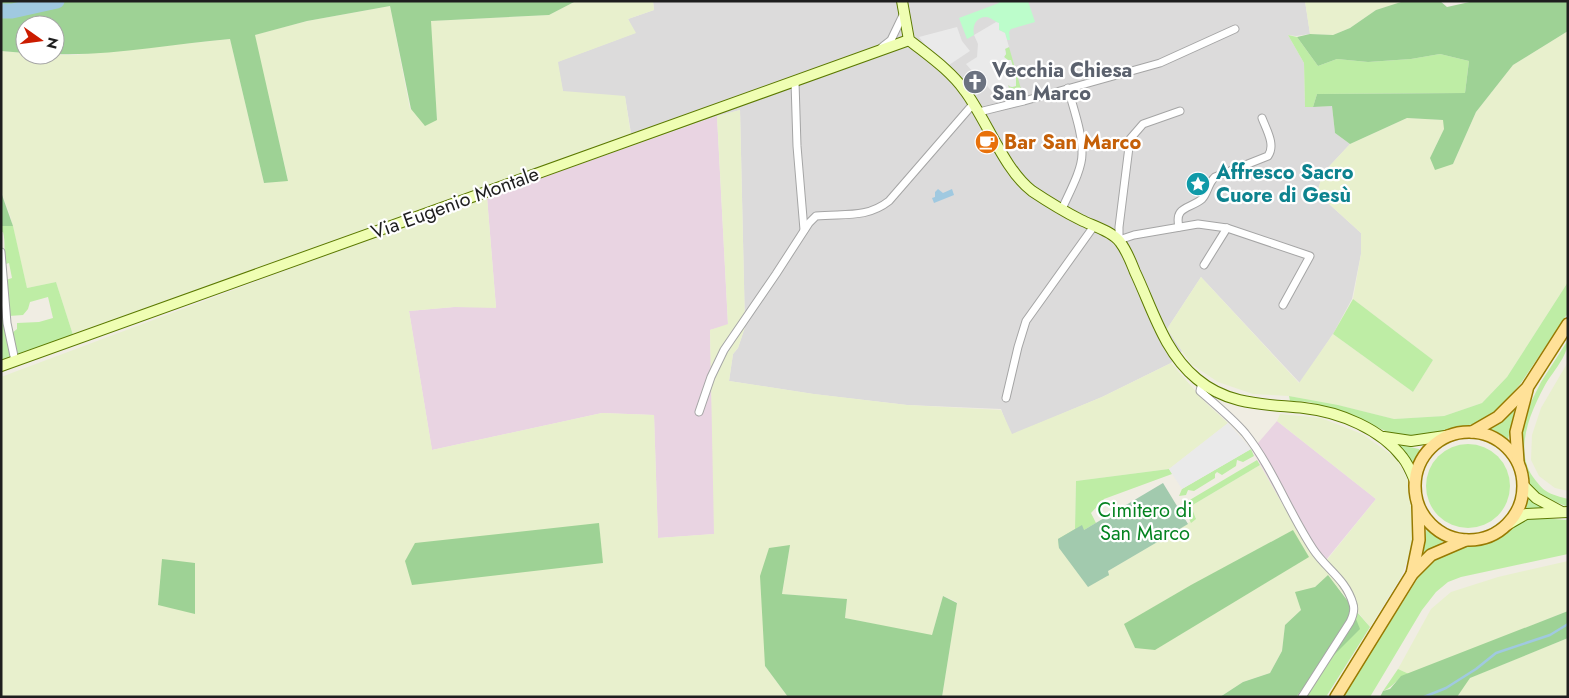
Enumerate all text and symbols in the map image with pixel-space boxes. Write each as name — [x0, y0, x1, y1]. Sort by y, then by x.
north arrow — [15, 15, 65, 65]
text: N — [42, 35, 64, 51]
place label: Vecchia Chiesa San Marco — [991, 56, 1132, 108]
church icon: Vecchia Chiesa San Marco — [962, 69, 988, 95]
place label: Bar San Marco — [1004, 128, 1141, 157]
cafe icon: Bar San Marco — [974, 129, 1000, 155]
place label: Affresco Sacro Cuore di Gesù — [1215, 158, 1354, 210]
street label: Via Eugenio Montale — [367, 159, 543, 247]
place icon: Affresco Sacro Cuore di Gesù — [1185, 171, 1211, 197]
park label: Cimitero di San Marco — [1098, 496, 1192, 548]

